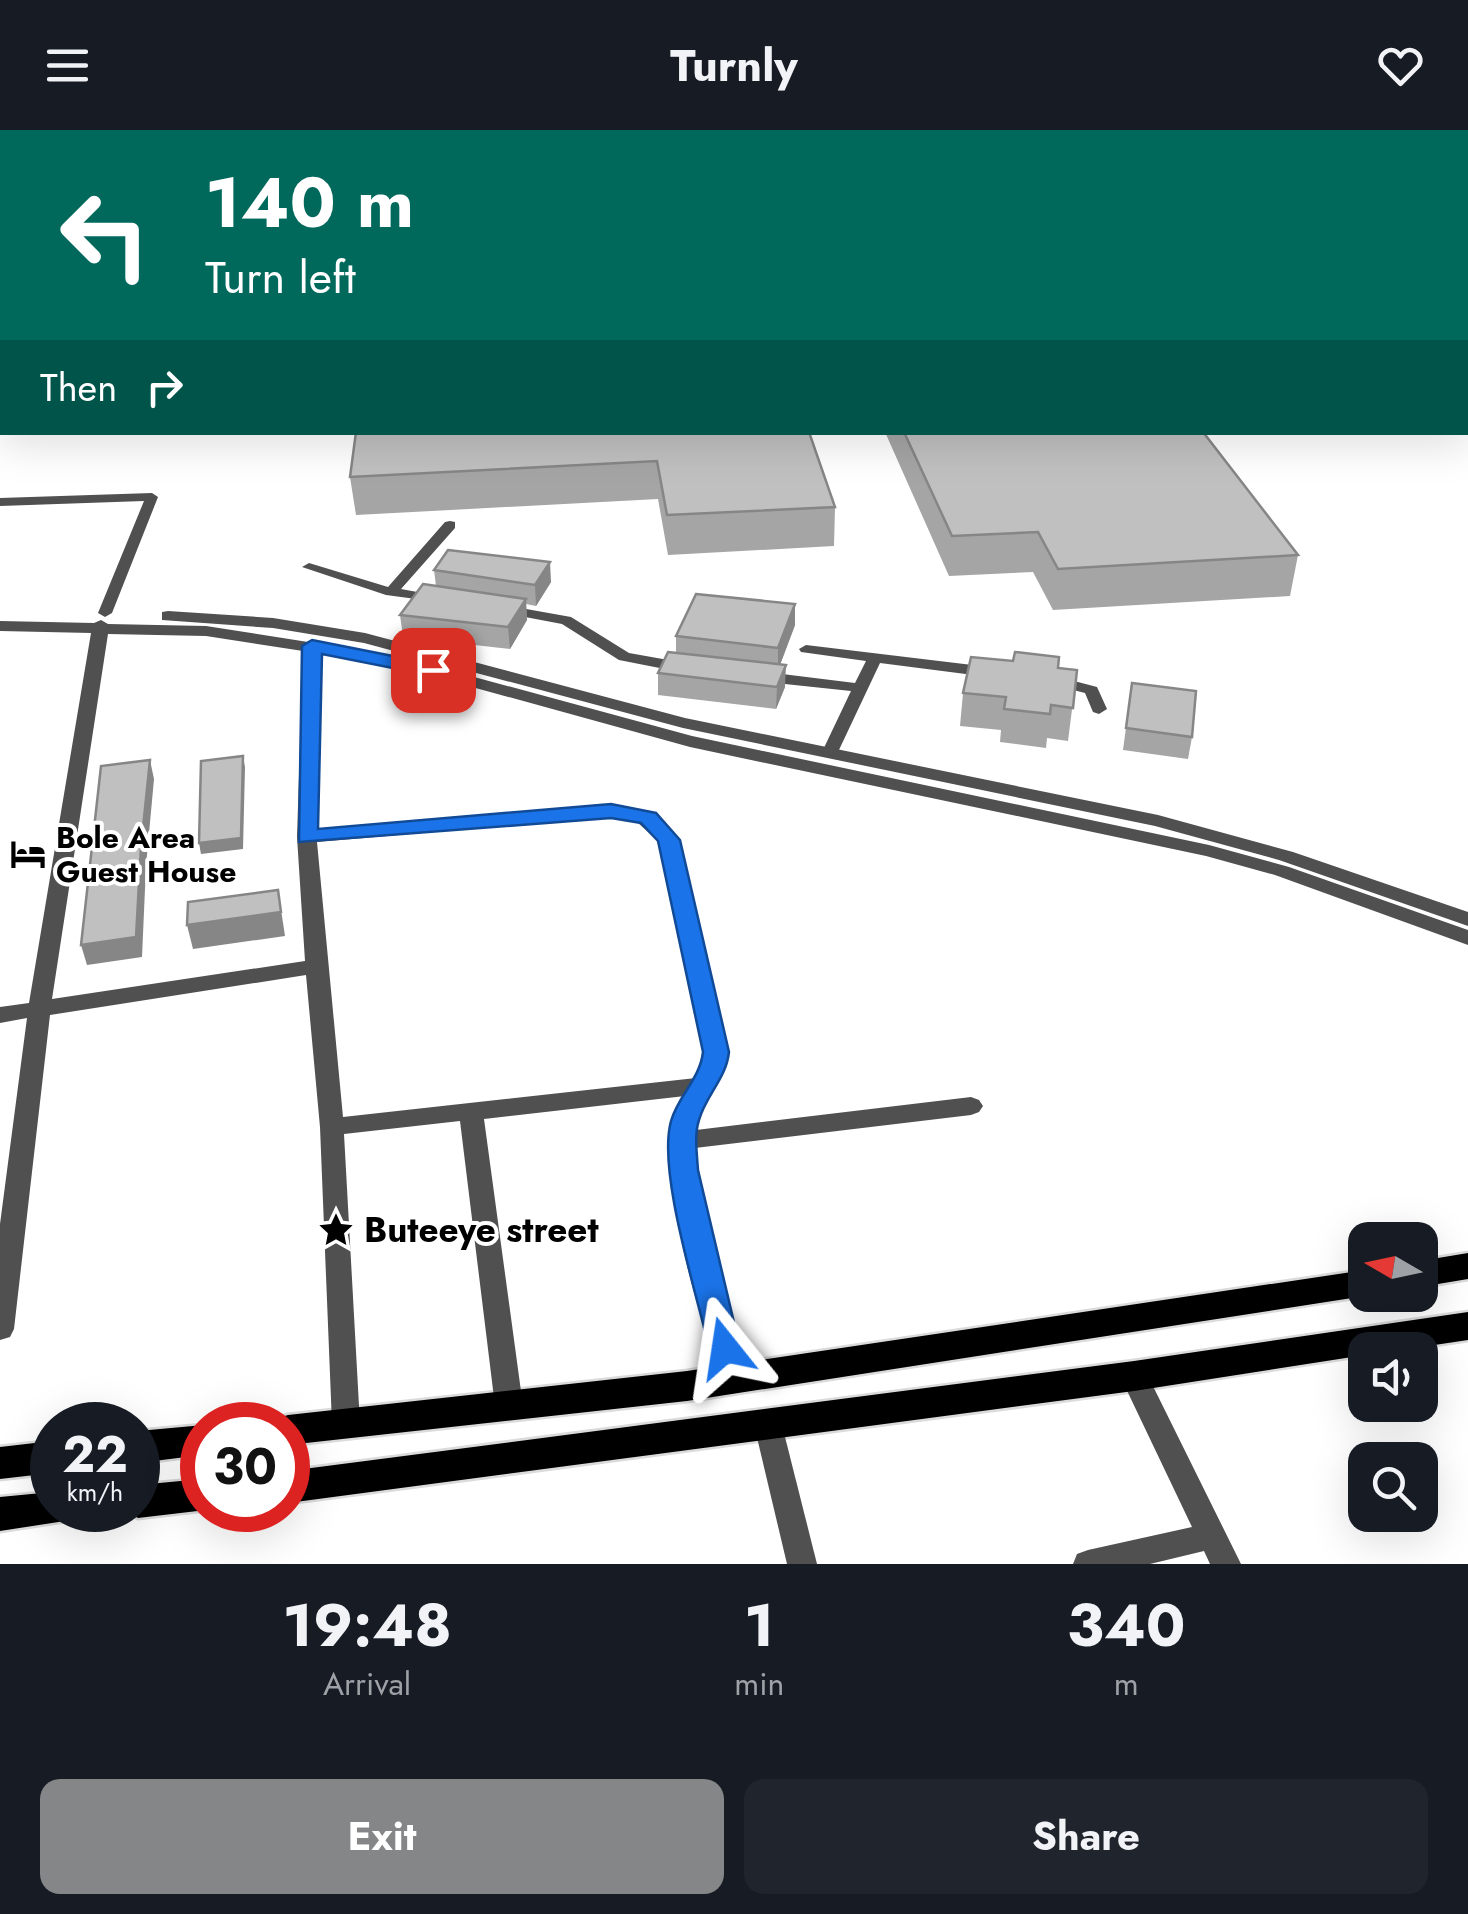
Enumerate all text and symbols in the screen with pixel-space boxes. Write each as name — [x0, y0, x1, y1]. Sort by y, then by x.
text: Turnly — [670, 33, 798, 98]
icon: menu — [40, 38, 95, 93]
icon: heart — [1373, 38, 1428, 93]
text: 140 m — [205, 152, 414, 253]
icon: left — [40, 170, 170, 300]
text: Turn left — [205, 245, 356, 310]
text: Then — [40, 360, 117, 415]
icon: right — [137, 360, 192, 415]
pin — [391, 628, 476, 713]
icon: arrive — [406, 643, 461, 698]
place label: Bole Area Guest House — [56, 816, 236, 893]
hotel icon: Bole Area Guest House — [9, 835, 47, 873]
place label: Buteeye street — [364, 1205, 599, 1255]
place icon: Buteeye street — [317, 1211, 355, 1249]
north arrow — [1348, 1222, 1438, 1312]
map controls — [1348, 1222, 1438, 1532]
position arrow — [673, 1296, 777, 1400]
button: sound — [1348, 1332, 1438, 1422]
speed limit sign: 30 — [180, 1402, 310, 1532]
text: 22 — [62, 1418, 128, 1491]
button: search — [1348, 1442, 1438, 1532]
text: km/h — [67, 1474, 123, 1510]
text: 19:48 — [282, 1582, 452, 1669]
text: 1 — [744, 1582, 775, 1669]
text: 340 — [1067, 1582, 1186, 1669]
text: Arrival — [323, 1661, 411, 1707]
text: min — [734, 1661, 784, 1707]
text: m — [1114, 1661, 1139, 1707]
button: Exit — [40, 1779, 724, 1894]
button: Share — [744, 1779, 1428, 1894]

